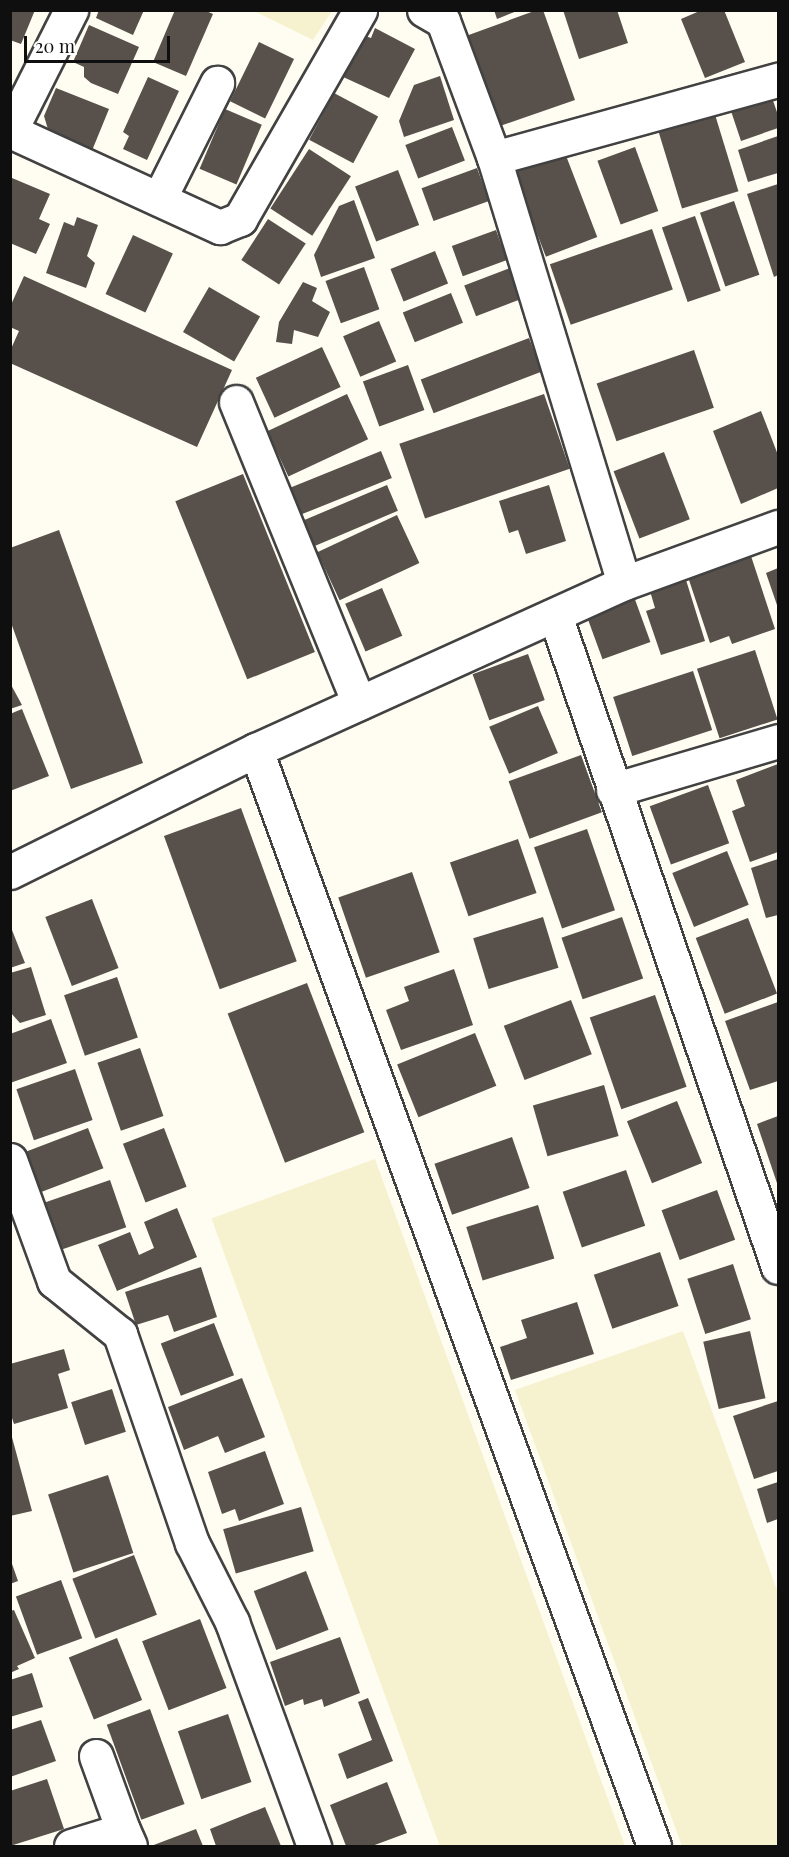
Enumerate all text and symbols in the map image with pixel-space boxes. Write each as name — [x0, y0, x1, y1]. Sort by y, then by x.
scale bar — [27, 24, 172, 62]
text: 20 m — [35, 34, 75, 58]

